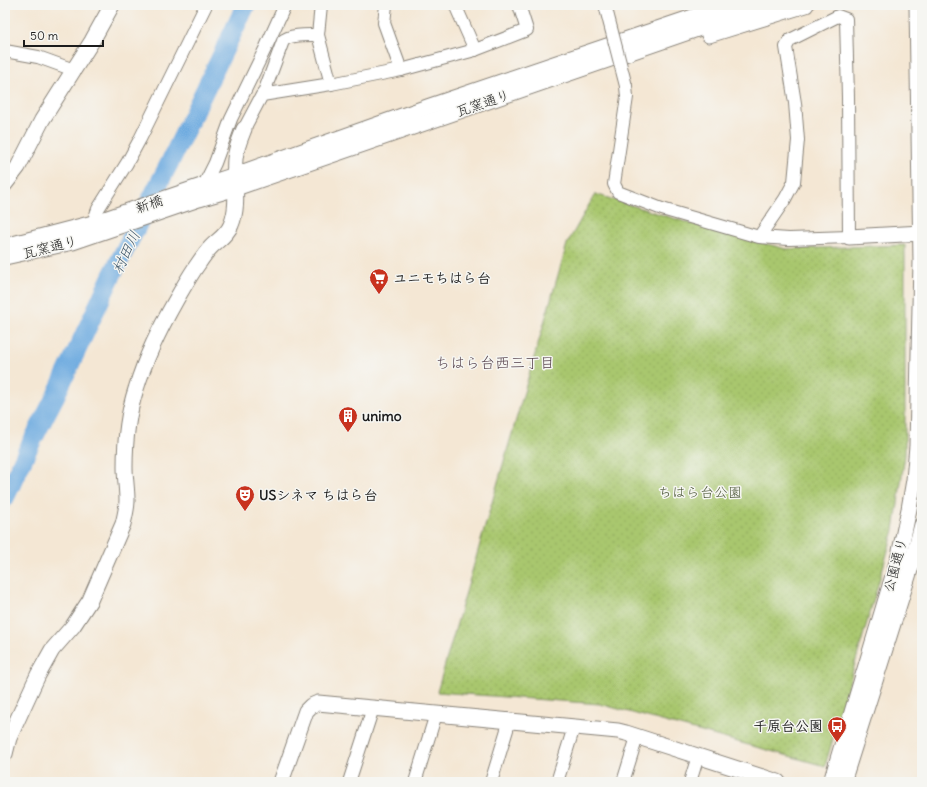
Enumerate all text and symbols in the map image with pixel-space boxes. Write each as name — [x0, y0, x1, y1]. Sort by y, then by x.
scale bar — [24, 22, 103, 48]
text: 50 m — [30, 28, 59, 43]
street label: 瓦窯通り — [454, 85, 512, 121]
street label: 新橋 — [133, 191, 165, 217]
water label: 村田川 — [107, 227, 144, 276]
street label: 瓦窯通り — [21, 231, 79, 263]
supermarket icon: ユニモちはら台 — [368, 267, 390, 295]
place label: ユニモちはら台 — [393, 269, 491, 287]
district label: ちはら台西三丁目 — [435, 353, 555, 372]
building icon: unimo — [337, 405, 359, 433]
place label: unimo — [362, 407, 402, 425]
park label: ちはら台公園 — [658, 483, 742, 501]
theatre icon: USシネマ ちはら台 — [234, 484, 256, 512]
place label: USシネマ ちはら台 — [259, 486, 378, 504]
street label: 公園通り — [879, 536, 911, 594]
bus stop icon: 千原台公園 — [826, 715, 848, 743]
place label: 千原台公園 — [753, 717, 823, 735]

